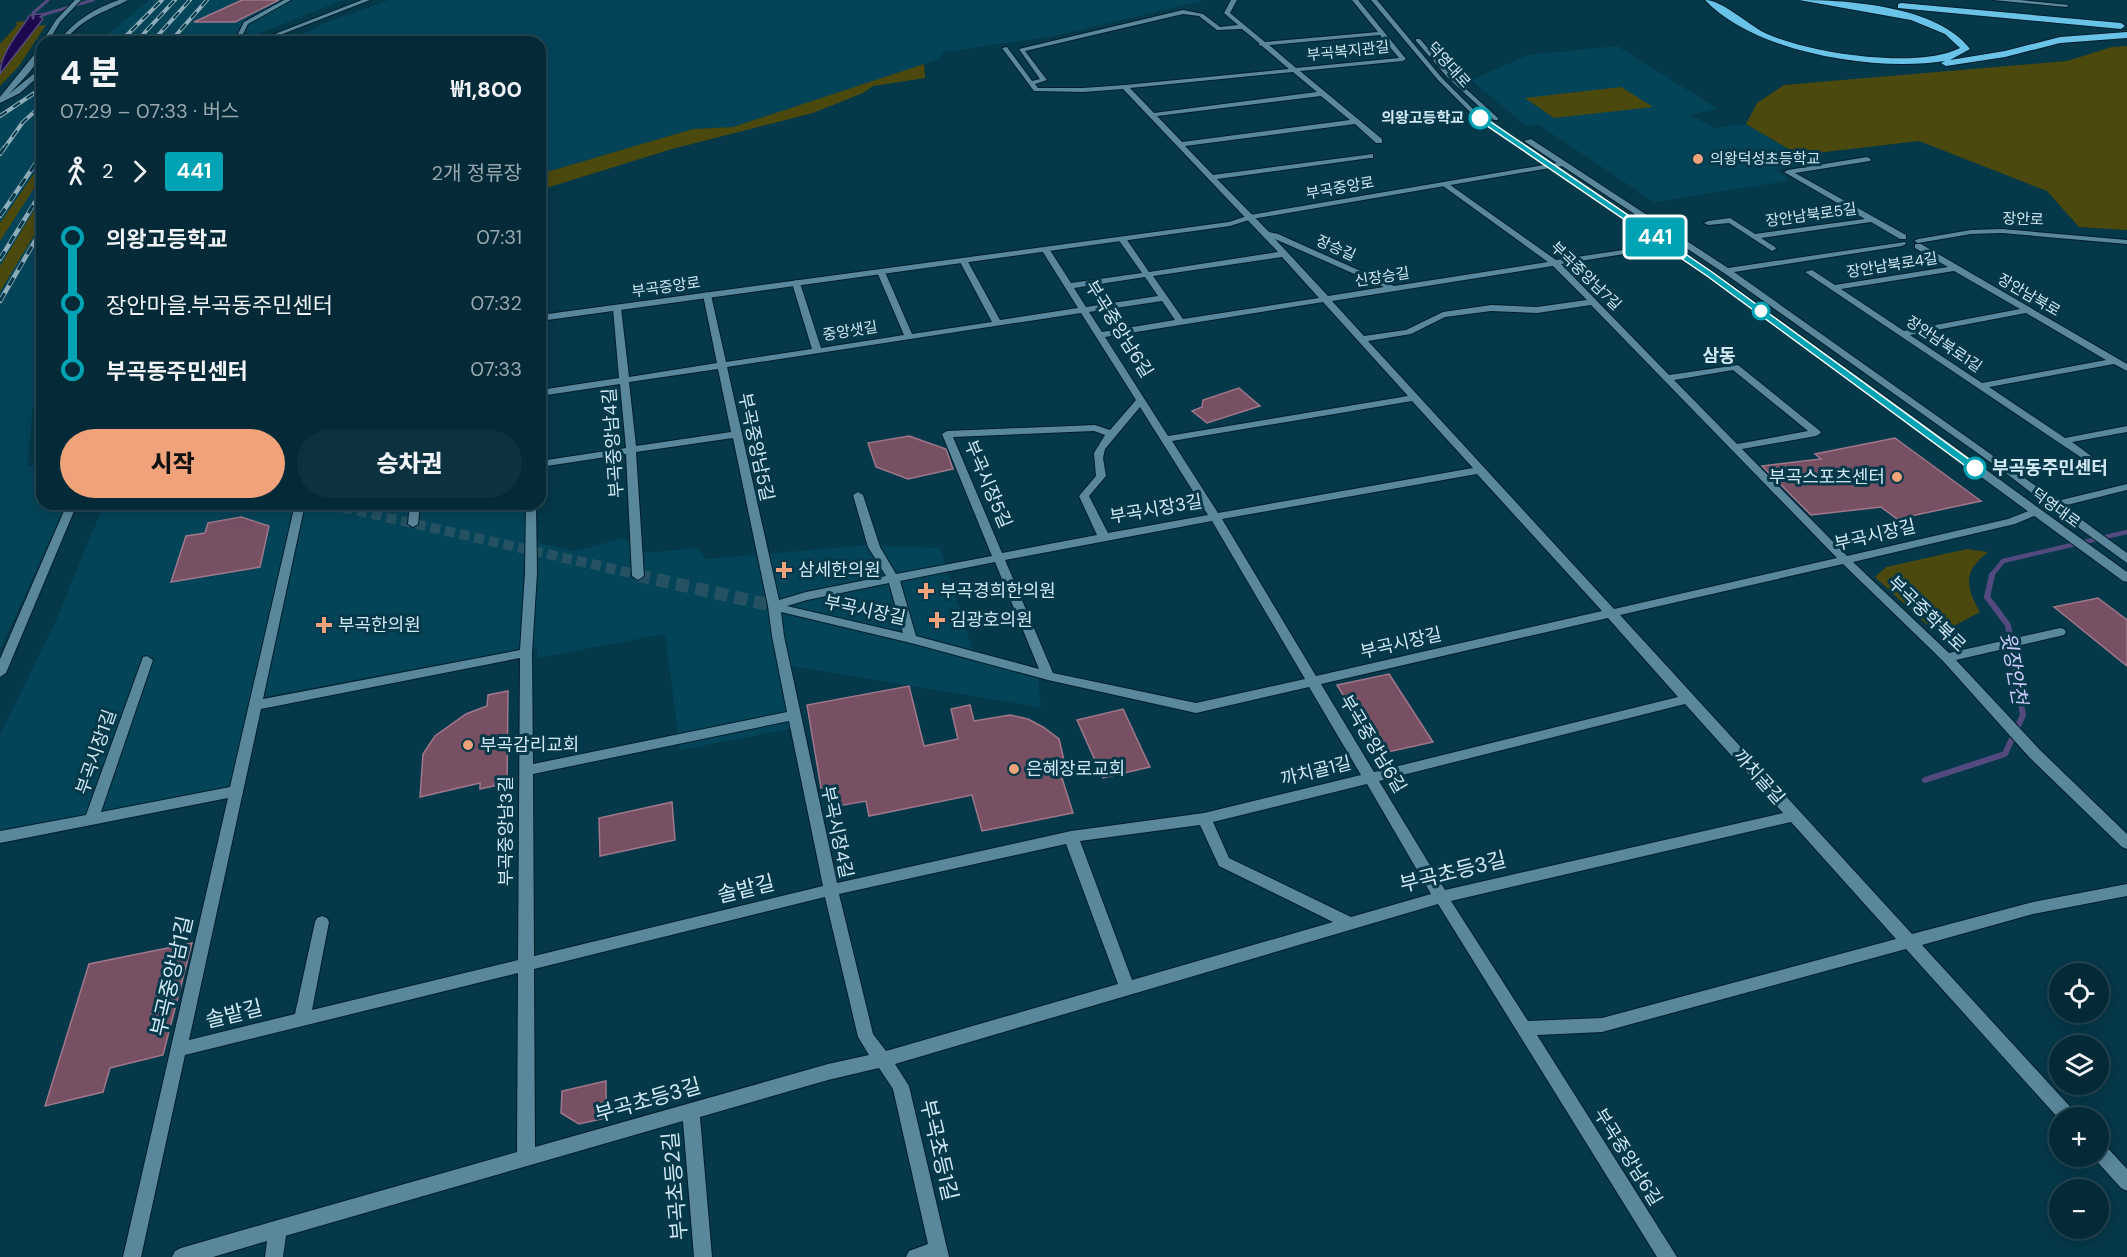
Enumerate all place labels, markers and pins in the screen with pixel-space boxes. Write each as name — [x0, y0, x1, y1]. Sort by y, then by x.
marker: 의왕고등학교 — [1469, 107, 1491, 129]
place label: 의왕고등학교 — [1381, 108, 1464, 128]
place label: 의왕덕성초등학교 — [1710, 149, 1820, 169]
marker: 의왕덕성초등학교 — [1691, 152, 1705, 166]
unlabelled marker — [1752, 302, 1770, 320]
place label: 부곡동주민센터 — [1992, 456, 2108, 480]
marker: 부곡동주민센터 — [1964, 457, 1986, 479]
place label: 부곡스포츠센터 — [1769, 465, 1885, 489]
marker: 부곡스포츠센터 — [1890, 470, 1904, 484]
place label: 삼세한의원 — [798, 558, 881, 582]
marker: 삼세한의원 — [775, 561, 793, 579]
place label: 부곡경희한의원 — [940, 579, 1056, 603]
marker: 부곡경희한의원 — [917, 582, 935, 600]
place label: 김광호의원 — [950, 608, 1033, 632]
marker: 김광호의원 — [928, 611, 946, 629]
place label: 부곡한의원 — [338, 613, 421, 637]
marker: 부곡한의원 — [315, 616, 333, 634]
place label: 부곡감리교회 — [480, 733, 579, 757]
marker: 부곡감리교회 — [461, 738, 475, 752]
place label: 은혜장로교회 — [1026, 757, 1125, 781]
marker: 은혜장로교회 — [1007, 762, 1021, 776]

